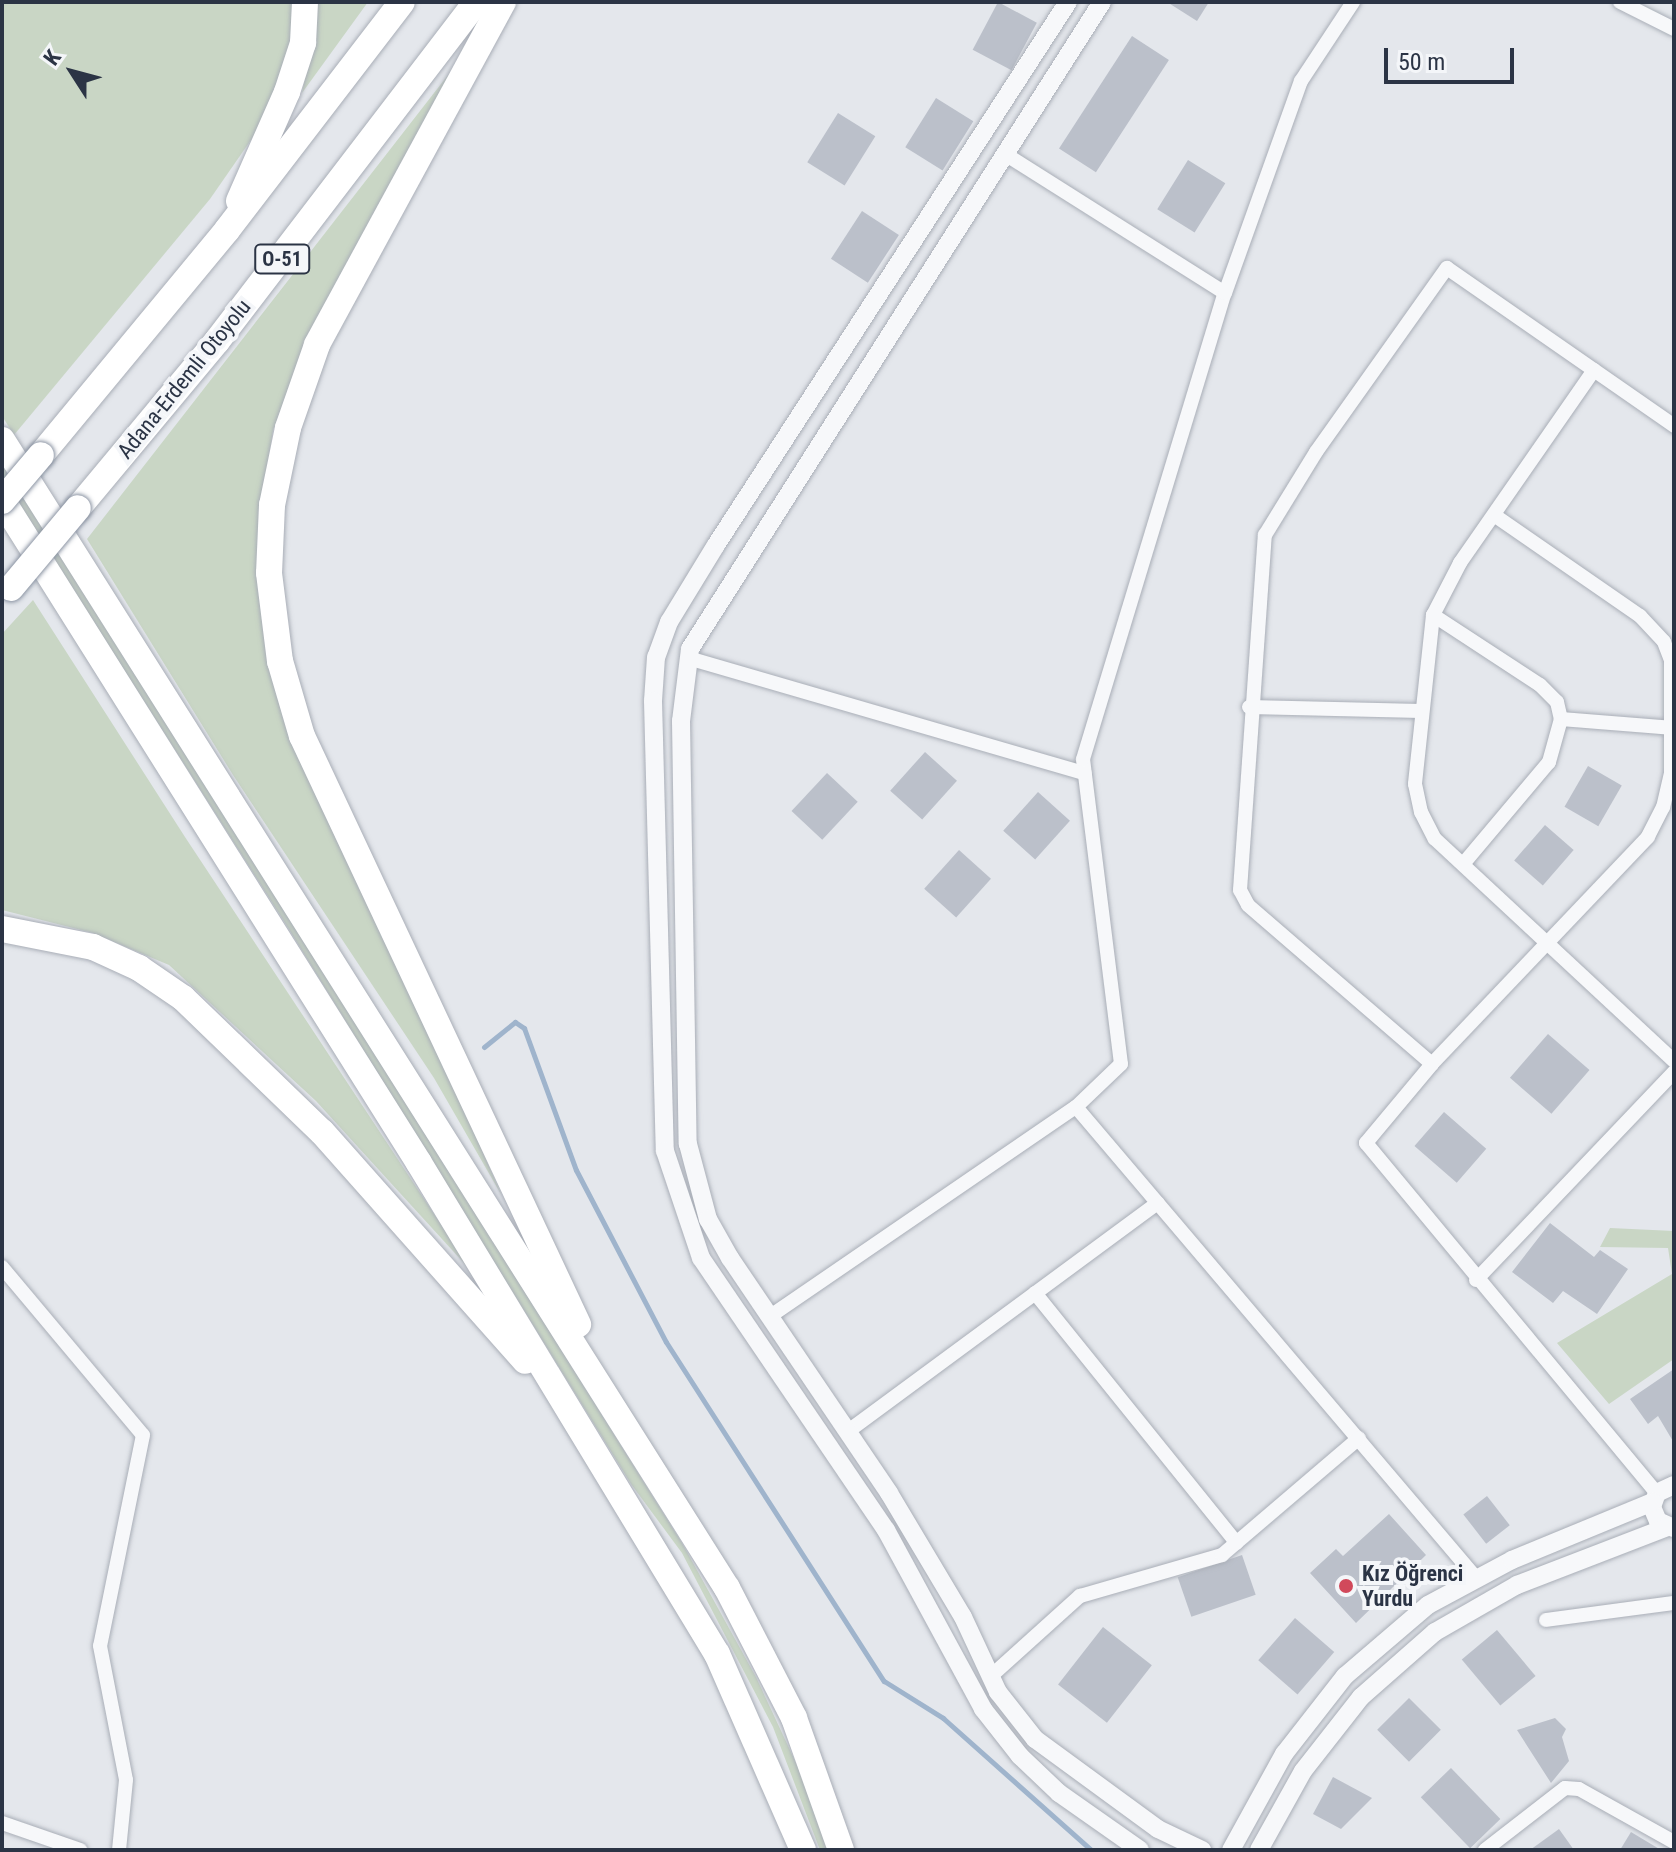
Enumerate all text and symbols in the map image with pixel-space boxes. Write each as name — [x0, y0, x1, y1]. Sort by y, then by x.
north arrow — [32, 32, 112, 112]
scale bar — [1388, 32, 1518, 82]
text: K — [38, 45, 66, 70]
text: 50 m — [1398, 48, 1445, 76]
road number: O-51 — [254, 243, 310, 275]
street label: Adana-Erdemli Otoyolu — [112, 294, 256, 464]
place label: Kız Öğrenci Yurdu — [1362, 1560, 1463, 1612]
marker: Kız Öğrenci Yurdu — [1337, 1577, 1355, 1595]

